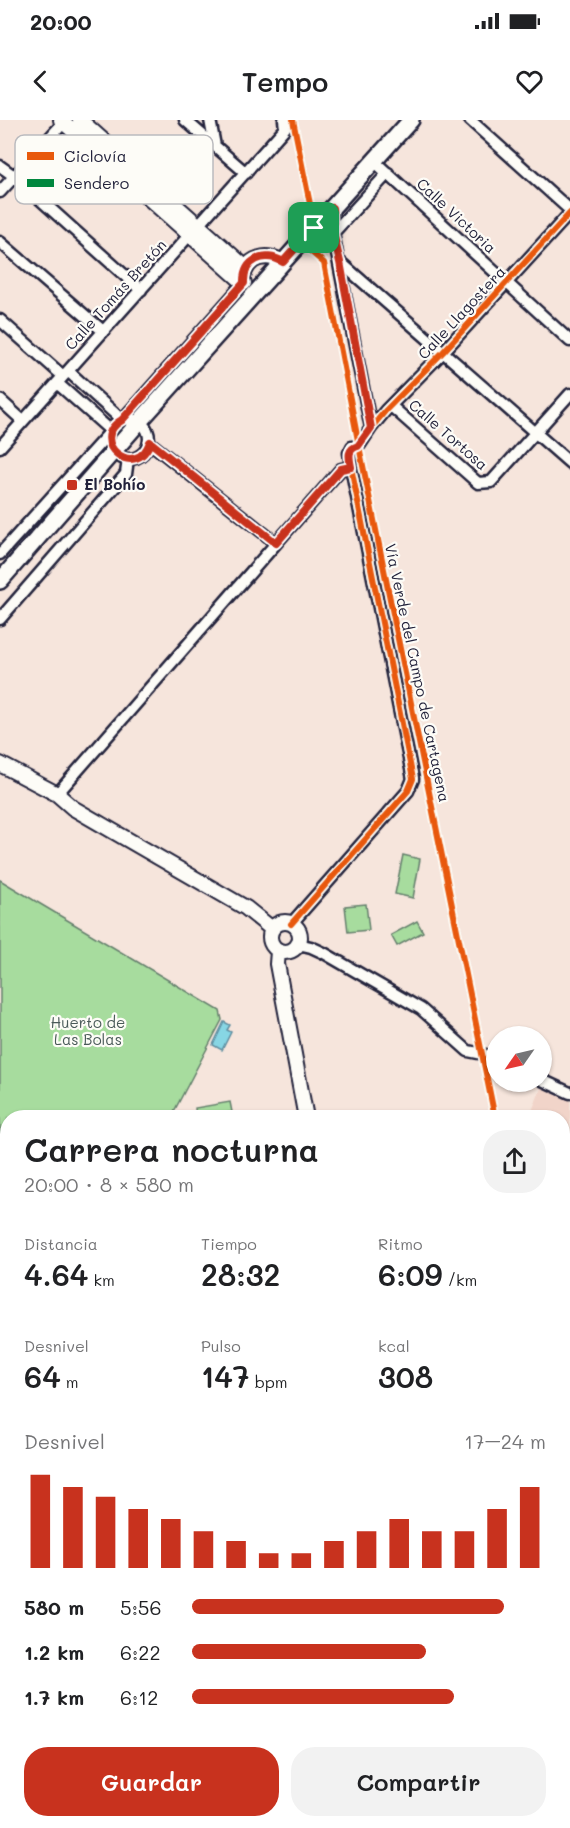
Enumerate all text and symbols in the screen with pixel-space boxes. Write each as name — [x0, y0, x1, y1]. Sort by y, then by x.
text: 20:00 — [30, 7, 92, 36]
text: Tempo — [242, 64, 328, 99]
icon: back — [24, 65, 57, 98]
icon: heart — [513, 65, 546, 98]
legend — [15, 135, 213, 204]
text: Ciclovía — [64, 145, 127, 166]
text: Sendero — [64, 172, 129, 193]
street label: Calle Victoria — [413, 173, 501, 257]
pin — [288, 202, 339, 253]
icon: arrive — [297, 211, 330, 244]
street label: Calle Tomás Bretón — [60, 235, 170, 354]
street label: Calle Llagostera — [413, 261, 510, 363]
street label: Calle Tortosa — [405, 394, 492, 474]
place label: El Bohío — [84, 474, 145, 494]
marker: El Bohío — [65, 478, 79, 492]
street label: Vía Verde del Campo de Cartagena — [381, 542, 455, 804]
park label: Huerto de Las Bolas — [51, 1012, 125, 1049]
north arrow — [486, 1026, 552, 1092]
map controls — [486, 1026, 552, 1092]
text: Carrera nocturna — [24, 1127, 319, 1170]
button: share — [483, 1130, 546, 1193]
text: 20:00 · 8 × 580 m — [24, 1171, 194, 1197]
text: Distancia — [24, 1233, 98, 1254]
text: Tiempo — [201, 1233, 257, 1254]
text: Ritmo — [378, 1233, 422, 1254]
text: 4.64 — [24, 1254, 88, 1294]
text: 28:32 — [201, 1254, 280, 1294]
text: 6:09 — [378, 1254, 443, 1294]
text: km — [88, 1269, 115, 1290]
text: /km — [443, 1269, 477, 1290]
text: Desnivel — [24, 1335, 89, 1356]
text: Pulso — [201, 1335, 241, 1356]
text: kcal — [378, 1335, 410, 1356]
text: 64 — [24, 1356, 61, 1396]
text: 147 — [201, 1356, 250, 1396]
text: 308 — [378, 1356, 433, 1396]
text: m — [61, 1371, 79, 1392]
text: bpm — [250, 1371, 288, 1392]
text: Desnivel — [24, 1428, 105, 1454]
text: 17–24 m — [464, 1428, 546, 1454]
text: 580 m — [24, 1594, 84, 1620]
text: 5:56 — [120, 1594, 162, 1620]
text: 1.2 km — [24, 1639, 84, 1665]
text: 6:22 — [120, 1639, 161, 1665]
text: 1.7 km — [24, 1684, 84, 1710]
text: 6:12 — [120, 1684, 158, 1710]
button: Guardar — [24, 1747, 279, 1816]
button: Compartir — [291, 1747, 546, 1816]

